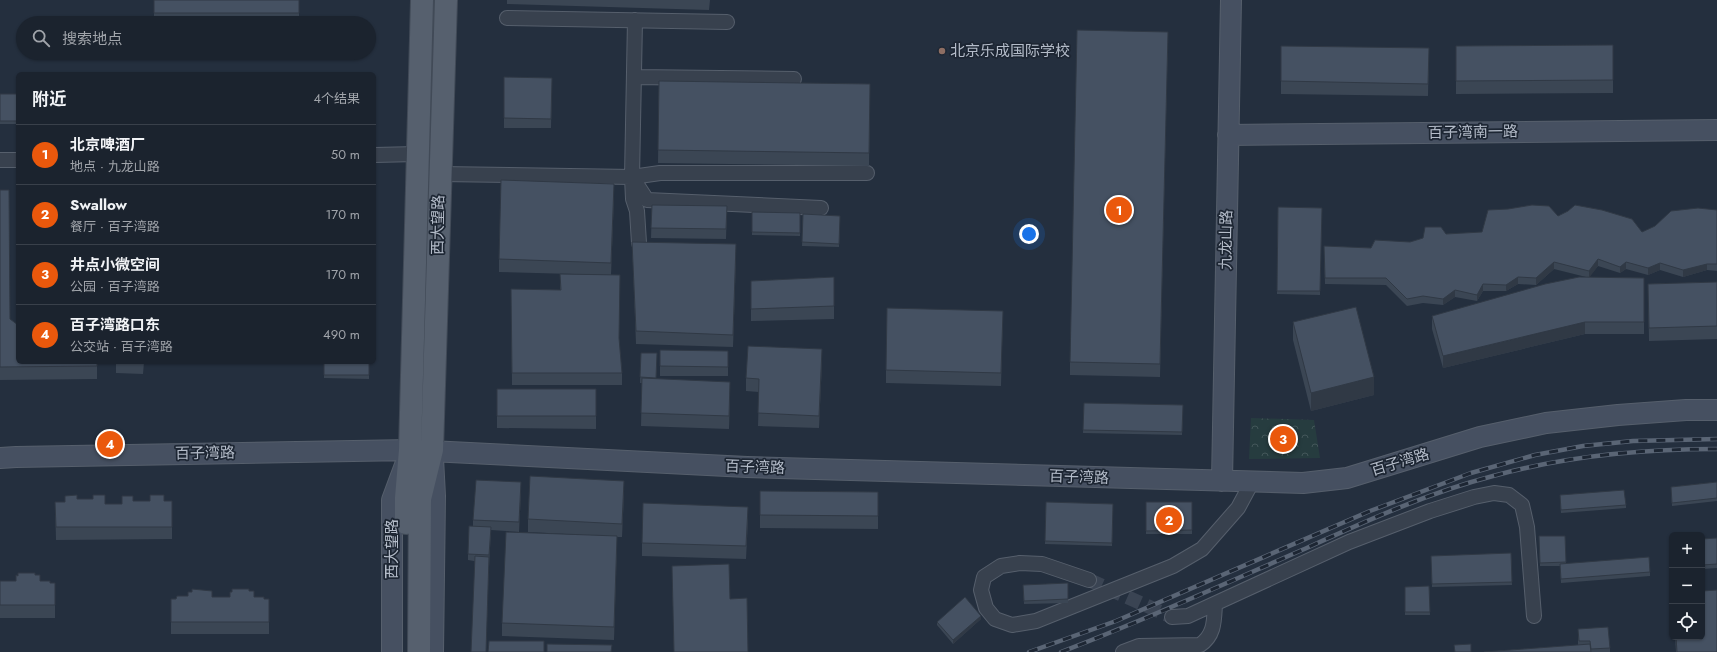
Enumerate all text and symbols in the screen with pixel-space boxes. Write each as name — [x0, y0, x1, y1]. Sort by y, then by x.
search box — [16, 16, 376, 60]
icon: search — [30, 27, 52, 49]
text: 搜索地点 — [62, 28, 122, 50]
place label: 北京乐成国际学校 — [950, 40, 1070, 62]
marker: 北京乐成国际学校 — [937, 46, 947, 56]
text: 附近 — [32, 87, 66, 111]
text: 4个结果 — [313, 89, 360, 108]
street label: 百子湾南一路 — [1428, 120, 1518, 144]
text: 北京啤酒厂 — [70, 134, 145, 156]
text: 1 — [42, 145, 48, 164]
text: 50 m — [331, 145, 360, 164]
text: 地点 · 九龙山路 — [70, 157, 160, 176]
text: Swallow — [70, 194, 127, 216]
street label: 西大望路 — [426, 195, 450, 255]
pin: 1 — [1106, 195, 1132, 225]
text: 2 — [41, 205, 49, 224]
text: 170 m — [325, 205, 360, 224]
street label: 九龙山路 — [1214, 210, 1238, 270]
text: 餐厅 · 百子湾路 — [70, 217, 160, 236]
your location — [1019, 224, 1039, 244]
text: 井点小微空间 — [70, 254, 160, 276]
text: 3 — [41, 265, 49, 284]
text: 170 m — [325, 265, 360, 284]
text: 公园 · 百子湾路 — [70, 277, 160, 296]
text: 百子湾路口东 — [70, 314, 160, 336]
text: 4 — [40, 325, 50, 344]
text: 490 m — [323, 325, 360, 344]
text: 公交站 · 百子湾路 — [70, 337, 173, 356]
pin: 3 — [1270, 424, 1296, 454]
pin: 4 — [97, 429, 123, 459]
street label: 百子湾路 — [175, 441, 235, 465]
street label: 百子湾路 — [1368, 443, 1432, 481]
street label: 百子湾路 — [725, 455, 785, 479]
street label: 百子湾路 — [1049, 465, 1109, 489]
pin: 2 — [1156, 505, 1182, 535]
street label: 西大望路 — [381, 519, 403, 579]
map controls — [1669, 532, 1705, 640]
button: + — [1669, 532, 1705, 568]
button: − — [1669, 568, 1705, 604]
button: locate — [1669, 604, 1705, 640]

